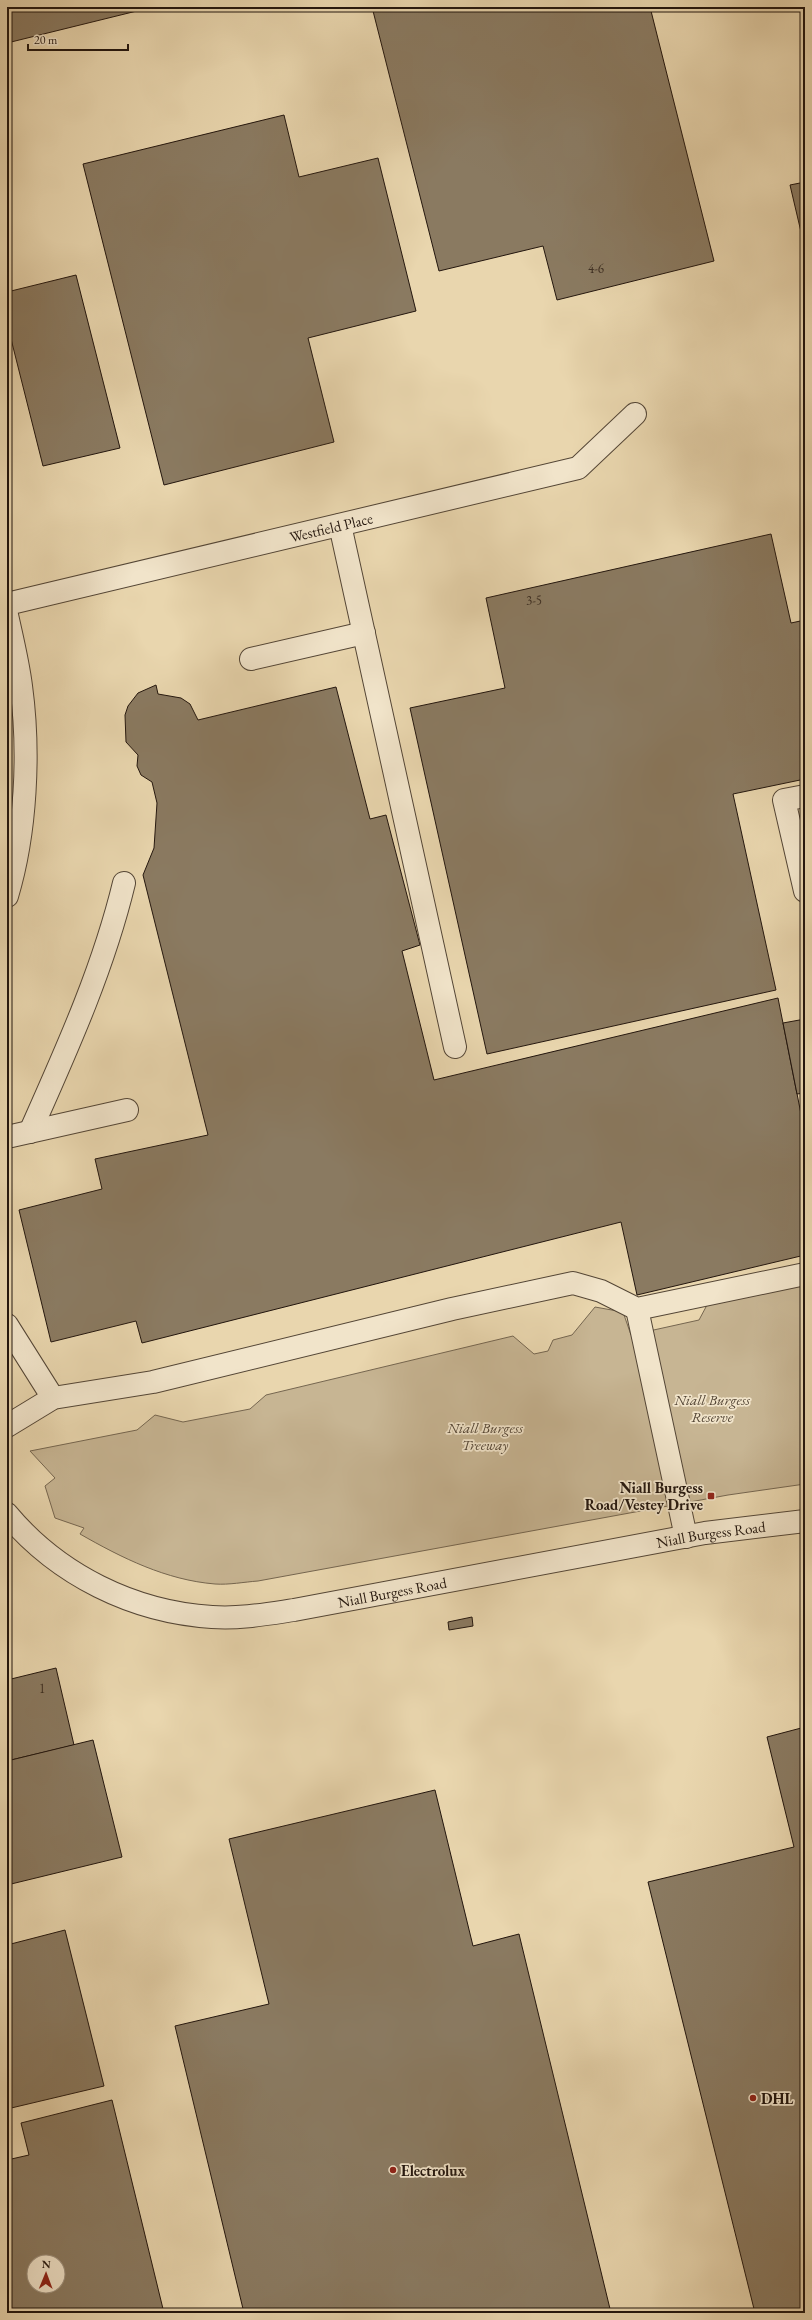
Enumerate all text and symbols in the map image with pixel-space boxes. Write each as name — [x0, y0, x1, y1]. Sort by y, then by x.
scale bar — [28, 26, 128, 52]
text: 20 m — [34, 32, 58, 48]
house number: 4-6 — [588, 260, 604, 277]
street label: Westfield Place — [287, 508, 375, 546]
house number: 3-5 — [526, 592, 542, 609]
park label: Niall Burgess Reserve — [673, 1390, 751, 1426]
park label: Niall Burgess Treeway — [446, 1418, 524, 1454]
place label: Niall Burgess Road/Vestey Drive — [585, 1478, 703, 1514]
marker: Niall Burgess Road/Vestey Drive — [706, 1491, 716, 1501]
street label: Niall Burgess Road — [655, 1516, 767, 1551]
street label: Niall Burgess Road — [336, 1572, 448, 1611]
house number: 1 — [39, 1680, 45, 1697]
place label: DHL — [761, 2089, 794, 2108]
marker: DHL — [748, 2093, 758, 2103]
place label: Electrolux — [401, 2161, 465, 2180]
marker: Electrolux — [388, 2165, 398, 2175]
north arrow — [26, 2254, 66, 2294]
text: N — [42, 2257, 51, 2271]

